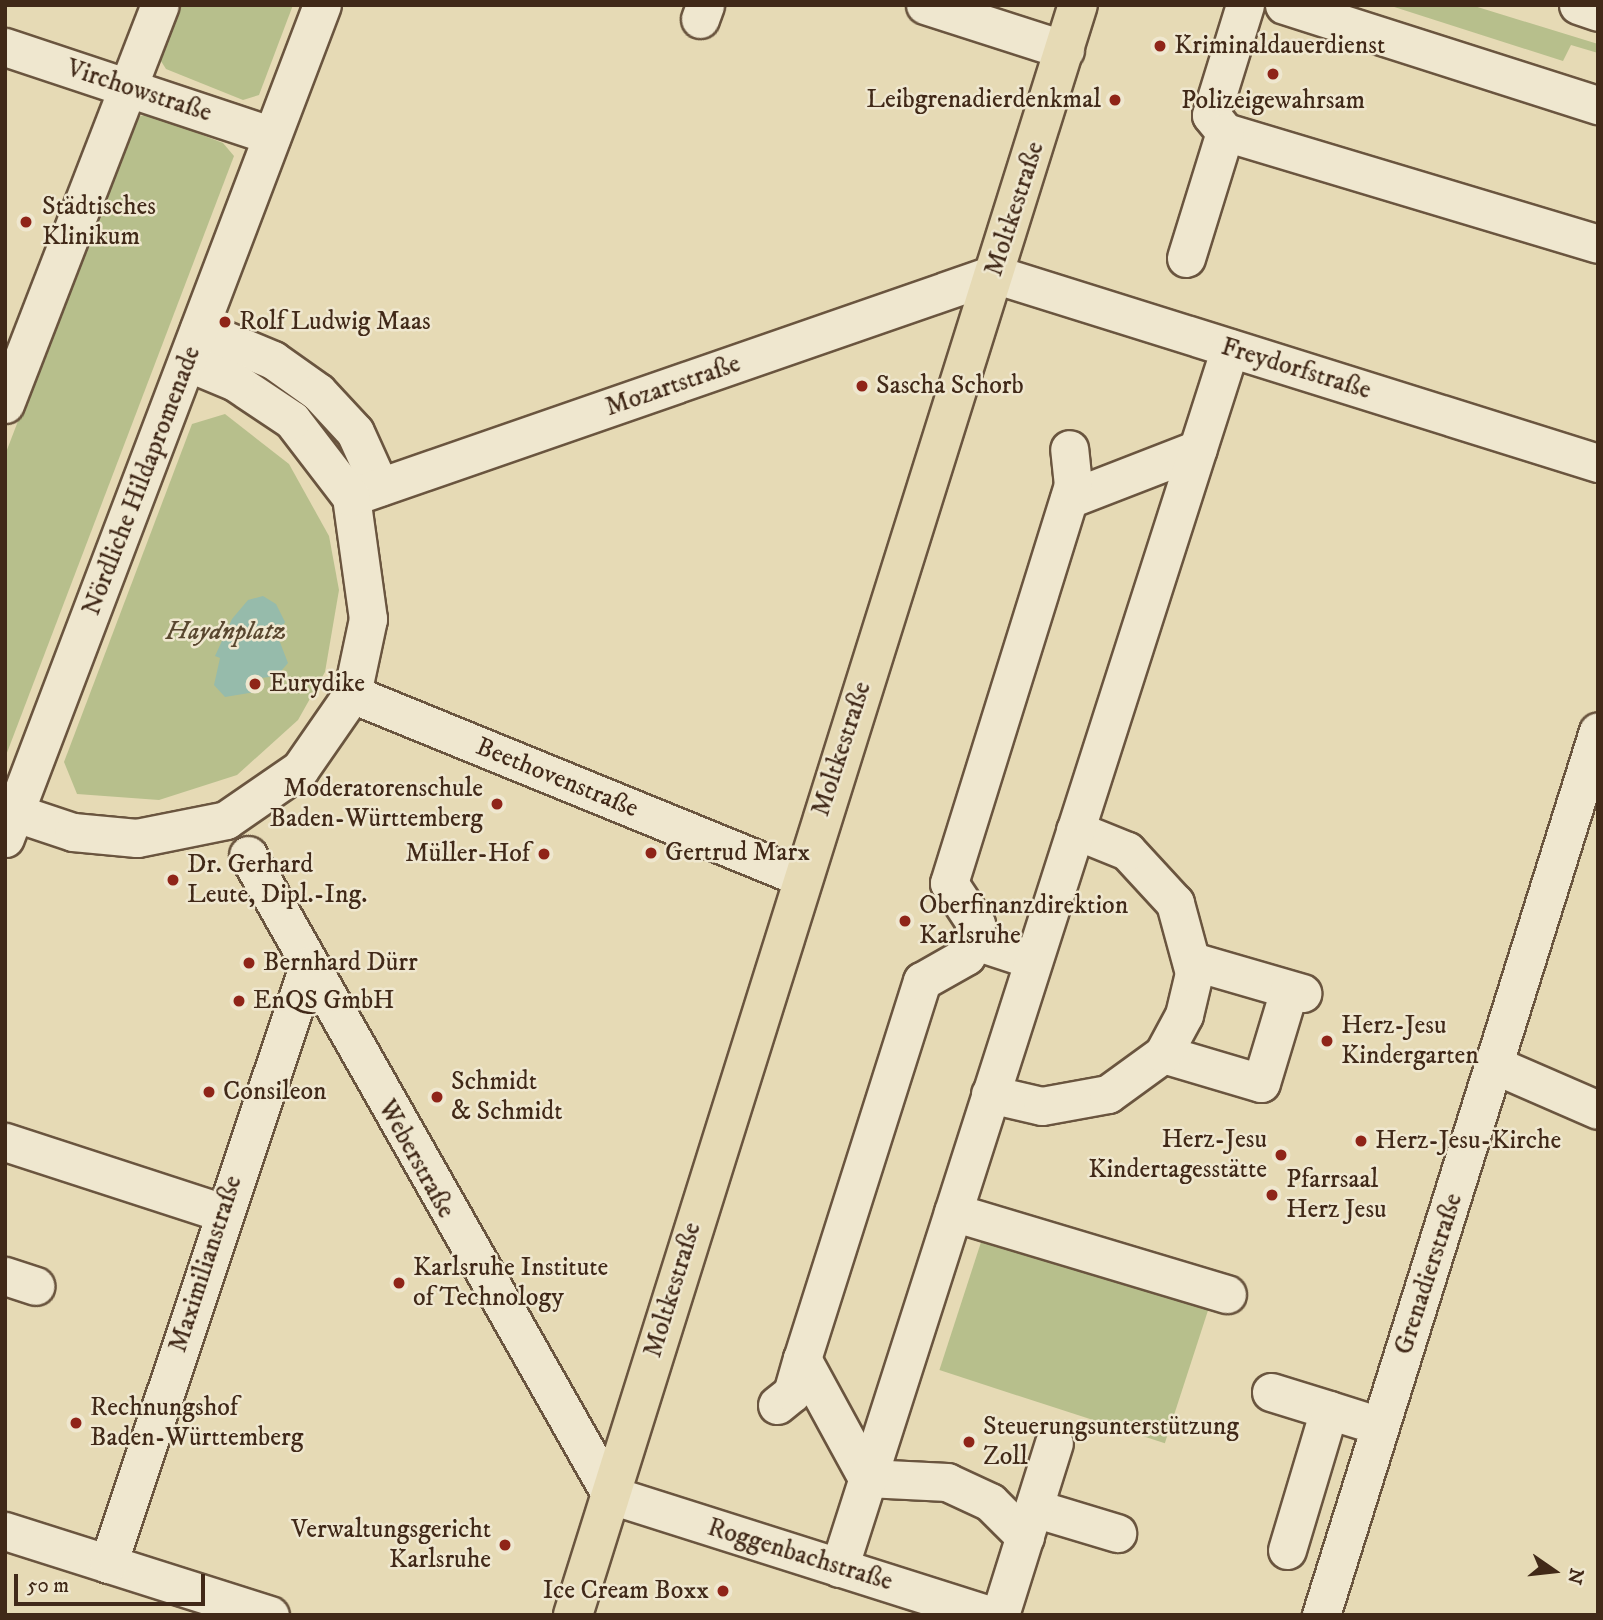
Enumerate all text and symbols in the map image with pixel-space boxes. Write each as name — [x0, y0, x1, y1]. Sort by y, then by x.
place label: Kriminaldauerdienst — [1174, 30, 1385, 62]
marker: Kriminaldauerdienst — [1152, 38, 1168, 54]
street label: Virchowstraße — [63, 53, 215, 129]
marker: Polizeigewahrsam — [1265, 66, 1281, 82]
place label: Leibgrenadierdenkmal — [866, 84, 1101, 116]
place label: Polizeigewahrsam — [1181, 85, 1365, 117]
marker: Leibgrenadierdenkmal — [1107, 92, 1123, 108]
street label: Moltkestraße — [979, 138, 1051, 280]
place label: Städtisches Klinikum — [42, 191, 156, 252]
marker: Städtisches Klinikum — [16, 212, 36, 232]
place label: Rolf Ludwig Maas — [239, 306, 431, 338]
marker: Rolf Ludwig Maas — [217, 314, 233, 330]
street label: Freydorfstraße — [1217, 331, 1375, 407]
street label: Nördliche Hildapromenade — [76, 342, 208, 620]
street label: Mozartstraße — [601, 348, 745, 424]
place label: Sascha Schorb — [876, 370, 1024, 402]
marker: Sascha Schorb — [854, 378, 870, 394]
park label: Haydnplatz — [166, 616, 286, 648]
place label: Eurydike — [269, 668, 365, 700]
marker: Eurydike — [247, 676, 263, 692]
street label: Moltkestraße — [806, 678, 878, 820]
street label: Beethovenstraße — [471, 731, 643, 825]
place label: Moderatorenschule Baden-Württemberg — [270, 773, 483, 834]
marker: Moderatorenschule Baden-Württemberg — [489, 796, 505, 812]
place label: Gertrud Marx — [665, 837, 810, 869]
place label: Müller-Hof — [405, 838, 530, 870]
marker: Gertrud Marx — [643, 845, 659, 861]
marker: Müller-Hof — [536, 846, 552, 862]
place label: Dr. Gerhard Leute, Dipl.-Ing. — [187, 849, 367, 910]
marker: Dr. Gerhard Leute, Dipl.-Ing. — [165, 872, 181, 888]
place label: Oberfinanzdirektion Karlsruhe — [919, 890, 1128, 951]
marker: Oberfinanzdirektion Karlsruhe — [897, 913, 913, 929]
place label: Bernhard Dürr — [263, 947, 418, 979]
marker: Bernhard Dürr — [241, 955, 257, 971]
place label: EnQS GmbH — [253, 985, 395, 1017]
marker: EnQS GmbH — [231, 993, 247, 1009]
place label: Herz-Jesu Kindergarten — [1341, 1010, 1479, 1072]
marker: Herz-Jesu Kindergarten — [1319, 1033, 1335, 1049]
place label: Schmidt & Schmidt — [451, 1066, 563, 1128]
place label: Consileon — [223, 1076, 327, 1108]
marker: Consileon — [201, 1084, 217, 1100]
marker: Schmidt & Schmidt — [429, 1089, 445, 1105]
street label: Weberstraße — [371, 1095, 461, 1223]
place label: Herz-Jesu Kindertagesstätte — [1088, 1124, 1267, 1186]
place label: Herz-Jesu-Kirche — [1375, 1125, 1561, 1157]
marker: Herz-Jesu-Kirche — [1353, 1133, 1369, 1149]
marker: Herz-Jesu Kindertagesstätte — [1273, 1147, 1289, 1163]
place label: Pfarrsaal Herz Jesu — [1286, 1164, 1387, 1226]
street label: Maximilianstraße — [163, 1172, 249, 1356]
marker: Pfarrsaal Herz Jesu — [1264, 1187, 1280, 1203]
street label: Grenadierstraße — [1388, 1189, 1470, 1359]
street label: Moltkestraße — [638, 1219, 708, 1361]
place label: Karlsruhe Institute of Technology — [413, 1252, 608, 1314]
marker: Karlsruhe Institute of Technology — [391, 1275, 407, 1291]
place label: Rechnungshof Baden-Württemberg — [90, 1392, 303, 1454]
place label: Steuerungsunterstützung Zoll — [983, 1411, 1239, 1472]
marker: Rechnungshof Baden-Württemberg — [68, 1415, 84, 1431]
marker: Steuerungsunterstützung Zoll — [961, 1434, 977, 1450]
street label: Roggenbachstraße — [704, 1512, 896, 1598]
place label: Verwaltungsgericht Karlsruhe — [291, 1514, 491, 1576]
north arrow — [1519, 1536, 1589, 1606]
marker: Verwaltungsgericht Karlsruhe — [497, 1537, 513, 1553]
scale bar — [18, 1560, 208, 1604]
text: N — [1562, 1566, 1588, 1587]
text: 50 m — [27, 1573, 69, 1599]
place label: Ice Cream Boxx — [543, 1575, 709, 1607]
marker: Ice Cream Boxx — [715, 1583, 731, 1599]

